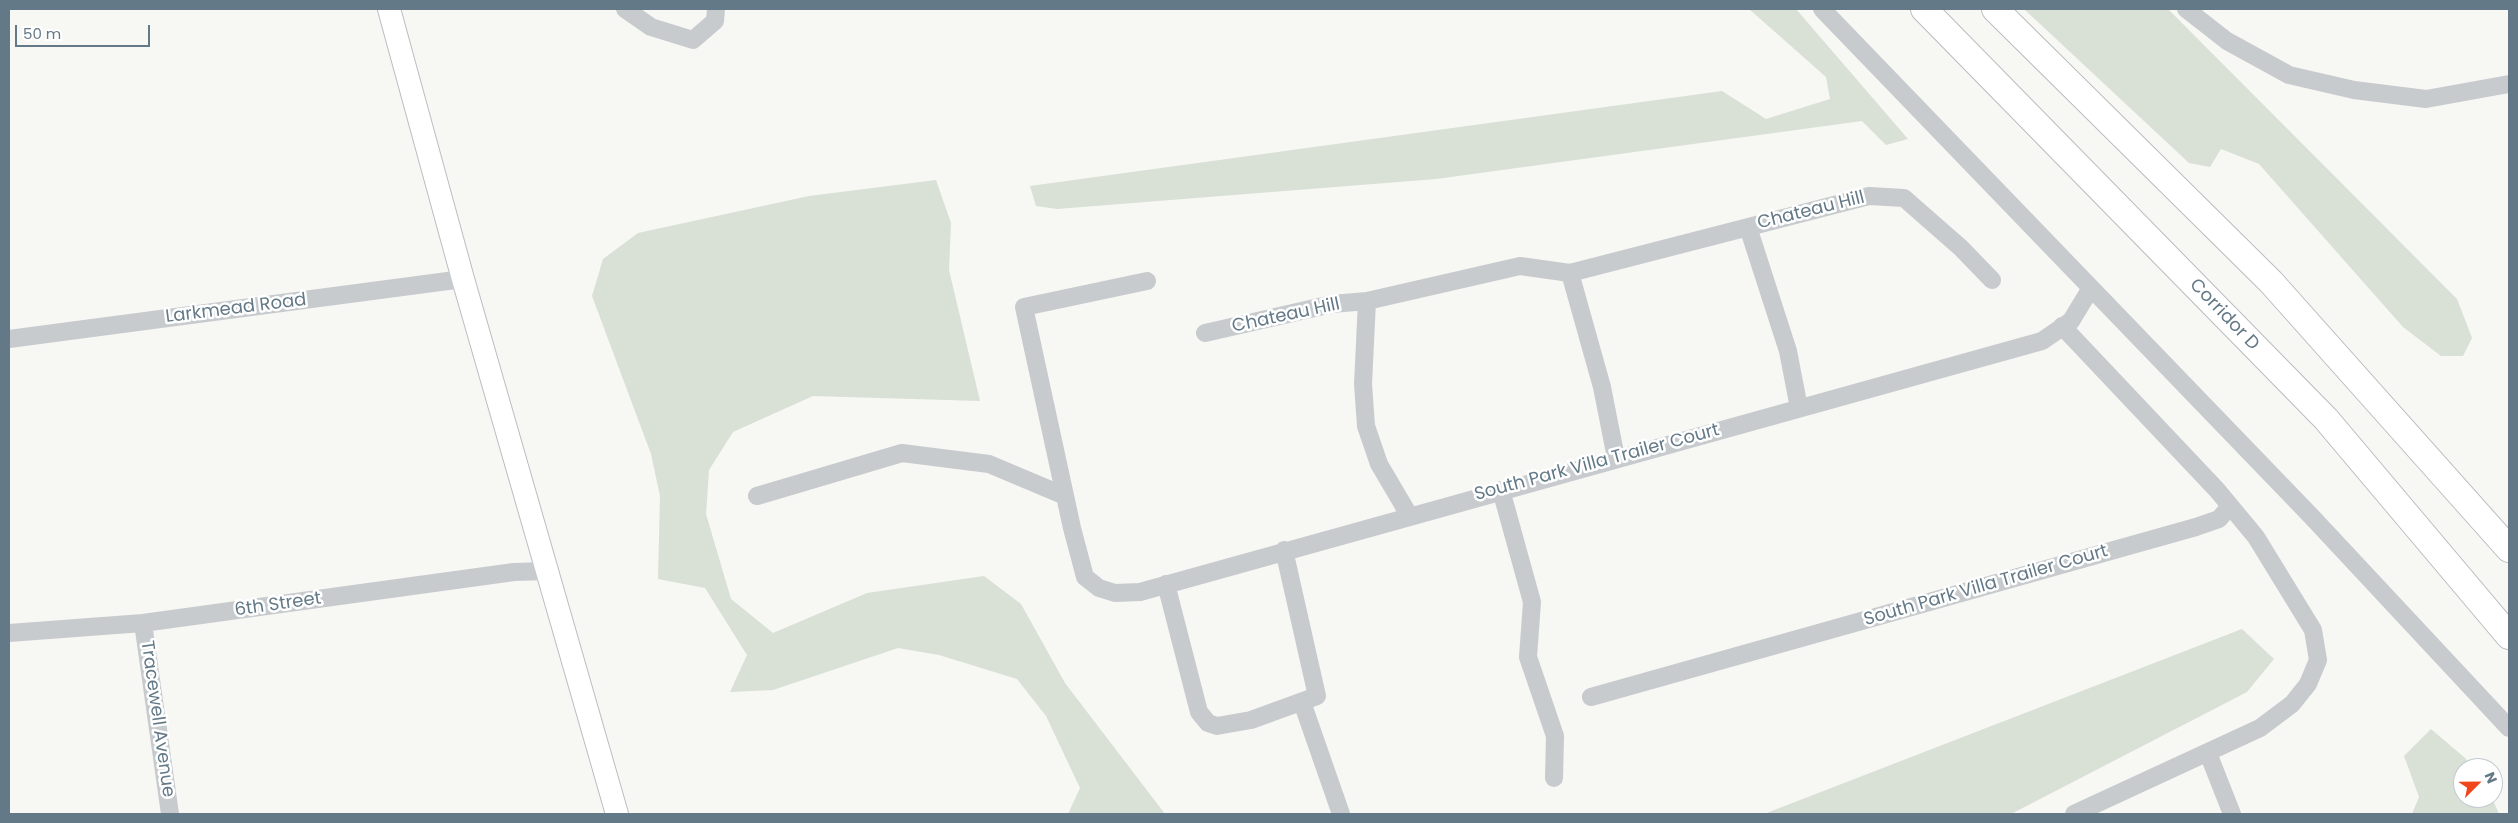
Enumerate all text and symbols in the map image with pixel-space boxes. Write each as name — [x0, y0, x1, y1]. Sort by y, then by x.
scale bar — [18, 15, 152, 47]
text: 50 m — [23, 23, 61, 44]
street label: Chateau Hill — [1755, 187, 1867, 235]
street label: Corridor D — [2185, 275, 2263, 355]
street label: Larkmead Road — [164, 290, 308, 328]
street label: Chateau Hill — [1230, 294, 1342, 338]
street label: South Park Villa Trailer Court — [1472, 420, 1722, 506]
street label: South Park Villa Trailer Court — [1862, 541, 2110, 631]
street label: 6th Street — [233, 588, 323, 622]
street label: Tracewell Avenue — [135, 639, 179, 799]
north arrow — [2453, 758, 2503, 808]
text: N — [2480, 769, 2502, 786]

